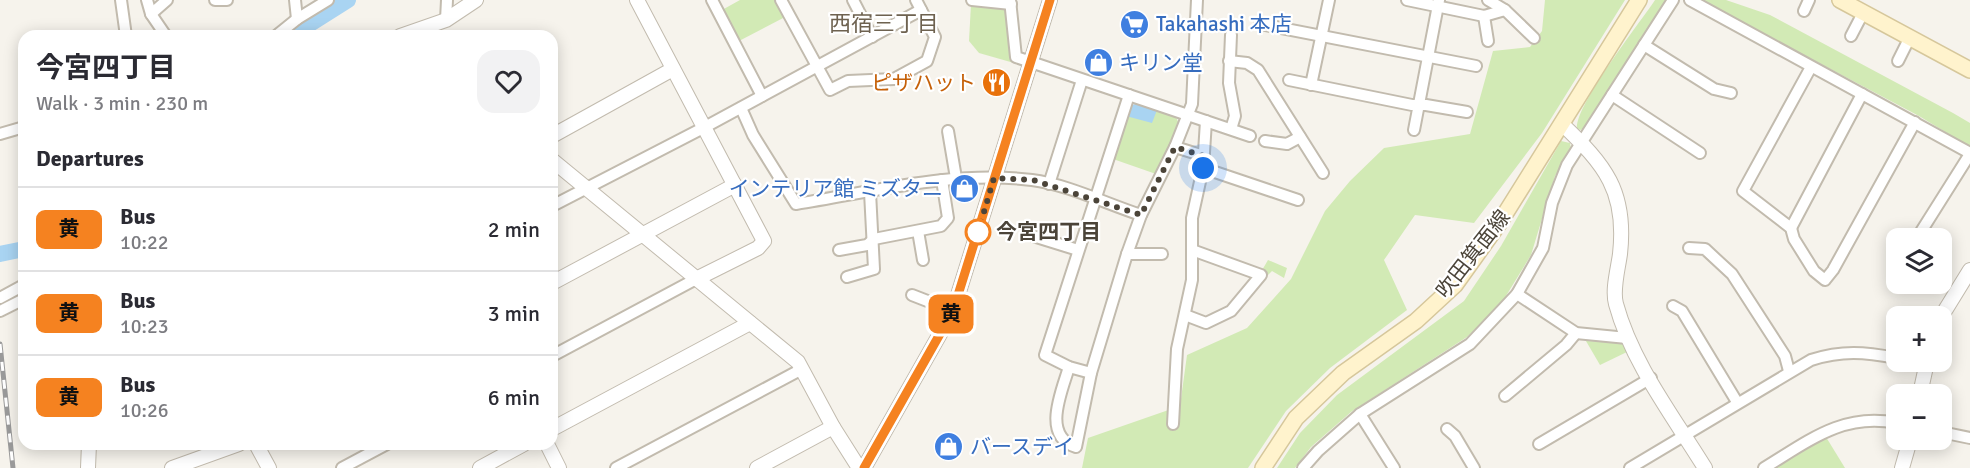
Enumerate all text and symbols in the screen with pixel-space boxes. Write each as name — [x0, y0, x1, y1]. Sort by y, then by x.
supermarket icon: Takahashi 本店 — [1119, 8, 1151, 40]
district label: 西宿三丁目 — [829, 10, 939, 37]
place label: Takahashi 本店 — [1156, 11, 1292, 37]
shop icon: キリン堂 — [1082, 47, 1114, 79]
button: heart — [477, 50, 540, 113]
place label: キリン堂 — [1119, 50, 1203, 76]
text: 今宮四丁目 — [36, 51, 176, 85]
restaurant icon: ピザハット — [981, 67, 1013, 99]
place label: ピザハット — [871, 70, 976, 96]
text: Walk · 3 min · 230 m — [36, 91, 208, 116]
text: Departures — [36, 145, 144, 172]
your location — [1188, 153, 1218, 183]
shop icon: インテリア館 ミズタニ — [948, 173, 980, 205]
place label: インテリア館 ミズタニ — [728, 176, 943, 202]
text: Bus — [120, 203, 155, 230]
street label: 吹田箕面線 — [1430, 205, 1516, 303]
text: 黄 — [59, 216, 80, 242]
text: 2 min — [488, 216, 540, 243]
marker: 今宮四丁目 — [965, 219, 991, 245]
place label: 今宮四丁目 — [996, 219, 1101, 245]
map controls — [1886, 228, 1952, 450]
button: layers — [1886, 228, 1952, 294]
text: 10:22 — [120, 230, 169, 255]
text: Bus — [120, 287, 155, 314]
line badge: 黄 — [932, 294, 970, 334]
text: 黄 — [59, 300, 80, 326]
text: 3 min — [488, 300, 540, 327]
text: 黄 — [941, 301, 962, 327]
button: + — [1886, 306, 1952, 372]
text: 10:23 — [120, 314, 169, 339]
text: Bus — [120, 371, 155, 398]
text: 黄 — [59, 384, 80, 410]
text: 6 min — [488, 384, 540, 411]
button: − — [1886, 384, 1952, 450]
text: 10:26 — [120, 398, 169, 423]
shop icon: バースデイ — [933, 431, 965, 463]
place label: バースデイ — [970, 434, 1074, 460]

